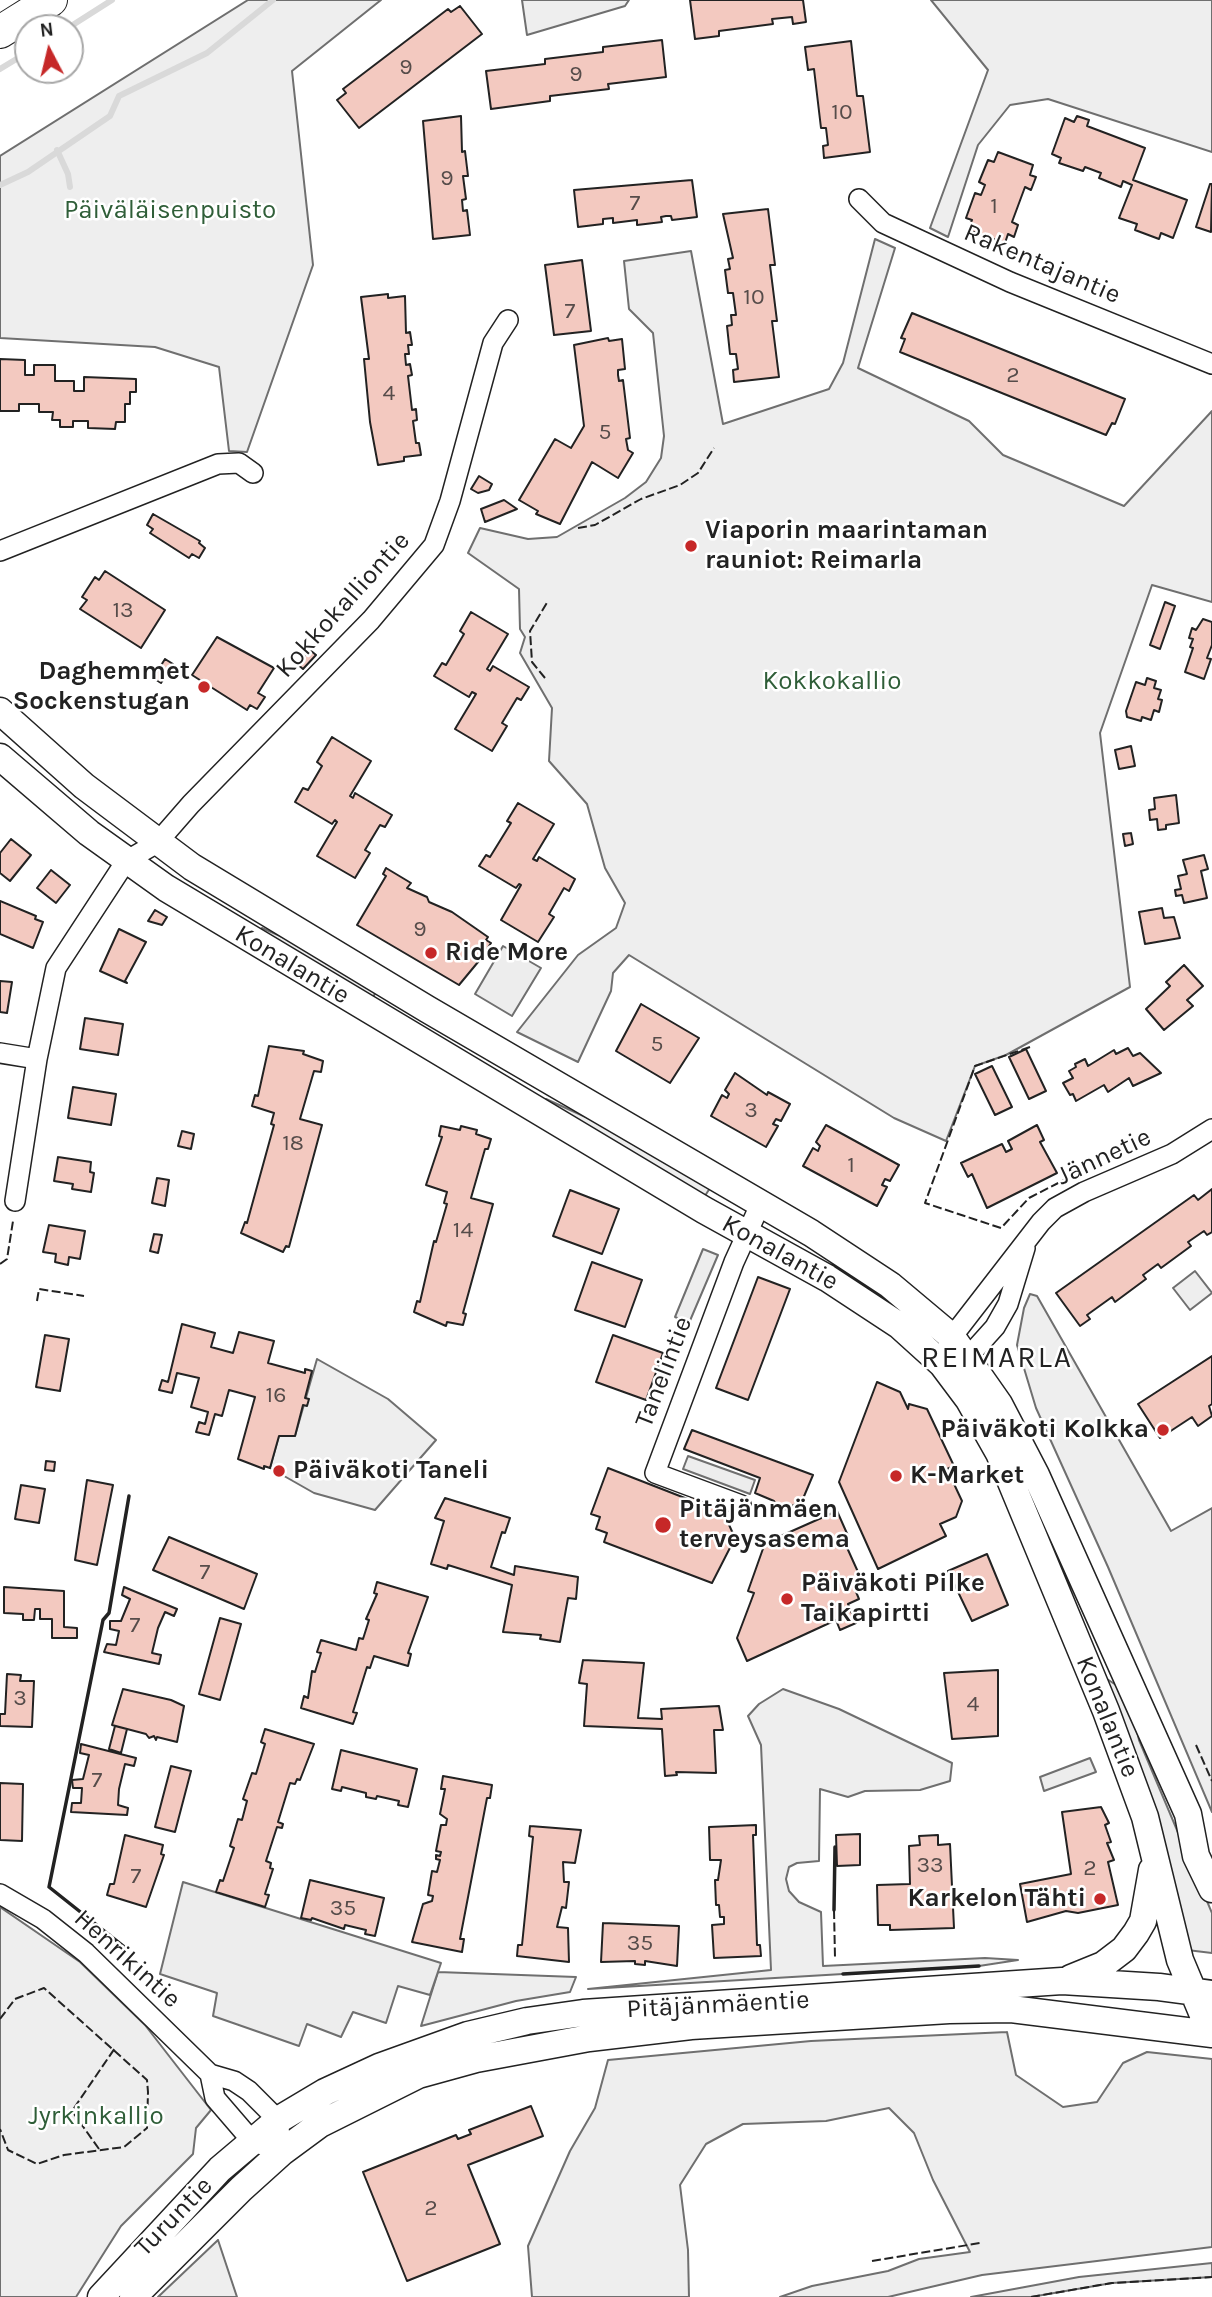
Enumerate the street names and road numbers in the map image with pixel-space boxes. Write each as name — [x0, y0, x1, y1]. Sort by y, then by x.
street label: Rakentajantie — [959, 217, 1125, 311]
street label: Kokkokalliontie — [269, 526, 417, 684]
street label: Konalantie — [229, 919, 355, 1011]
street label: Jännetie — [1052, 1122, 1156, 1192]
street label: Konalantie — [716, 1208, 844, 1298]
street label: Tanelintie — [629, 1312, 699, 1432]
street label: Konalantie — [1069, 1652, 1145, 1782]
street label: Henrikintie — [67, 1903, 187, 2015]
street label: Pitäjänmäentie — [626, 1985, 810, 2025]
street label: Turuntie — [129, 2171, 219, 2263]

